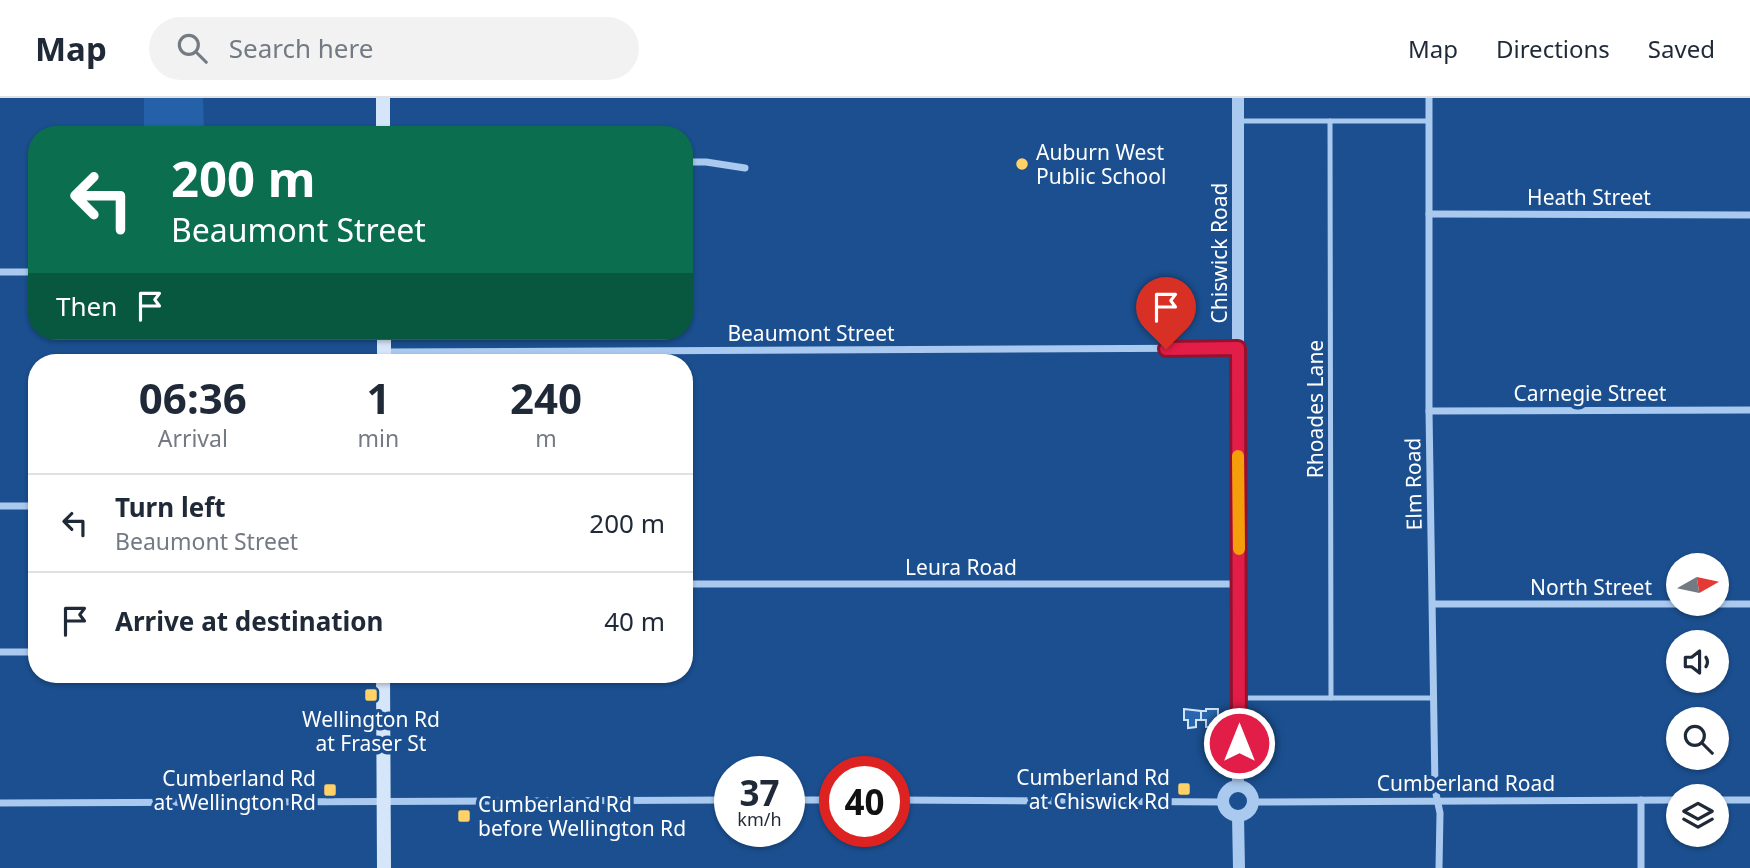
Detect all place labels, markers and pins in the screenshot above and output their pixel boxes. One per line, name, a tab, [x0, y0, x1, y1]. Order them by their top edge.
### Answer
place label: Auburn West Public School	[1036, 138, 1166, 190]
marker: Auburn West Public School	[1014, 156, 1030, 172]
pin	[1136, 277, 1196, 349]
marker: Wellington Rd at Fraser St	[363, 687, 379, 703]
place label: Wellington Rd at Fraser St	[302, 705, 440, 757]
place label: Cumberland Rd at Chiswick Rd	[1016, 763, 1170, 815]
place label: Cumberland Rd at Wellington Rd	[153, 764, 316, 816]
marker: Cumberland Rd at Chiswick Rd	[1176, 781, 1192, 797]
marker: Cumberland Rd at Wellington Rd	[322, 782, 338, 798]
place label: Cumberland Rd before Wellington Rd	[478, 790, 686, 842]
marker: Cumberland Rd before Wellington Rd	[456, 808, 472, 824]

